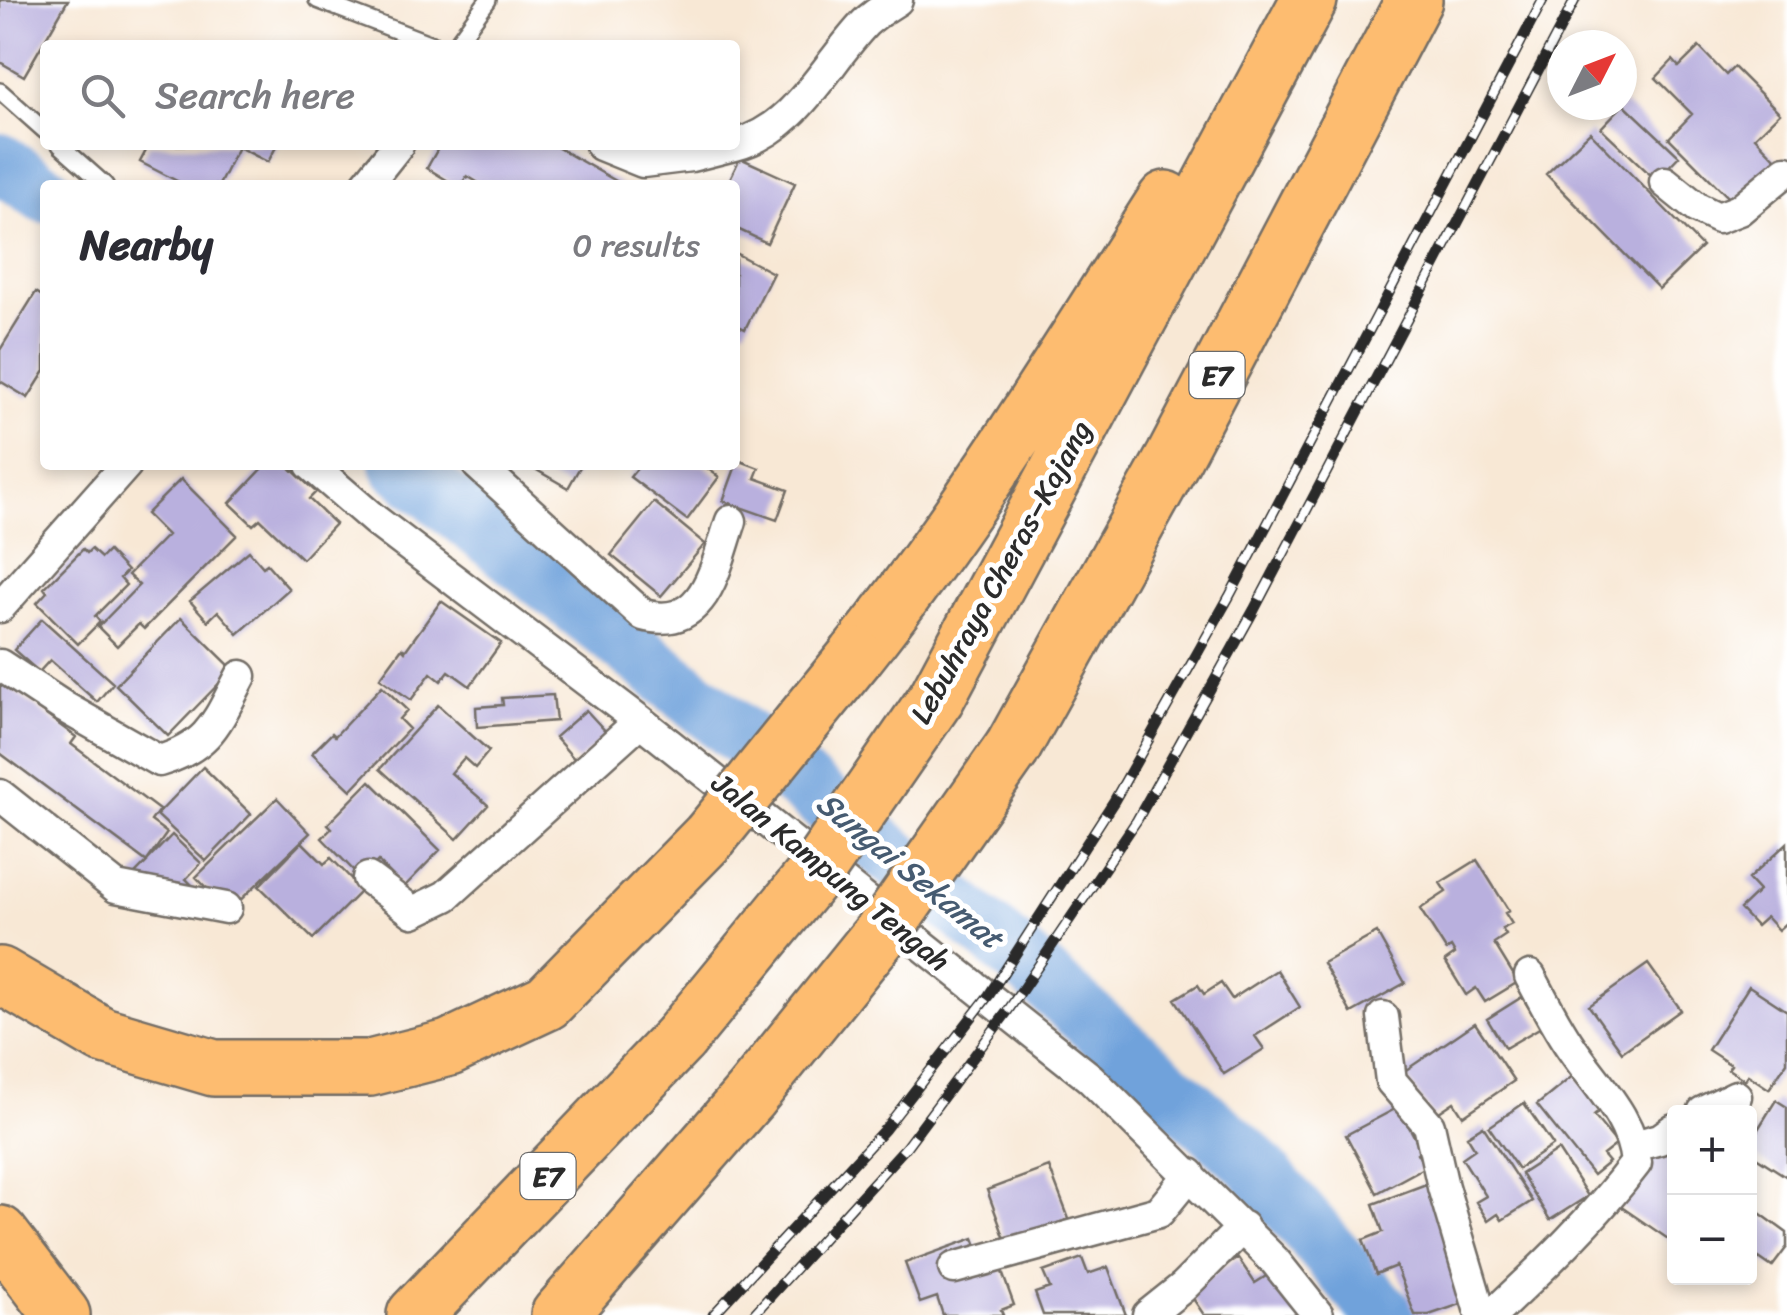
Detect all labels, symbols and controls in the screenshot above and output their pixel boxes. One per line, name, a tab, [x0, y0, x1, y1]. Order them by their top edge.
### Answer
north arrow	[1547, 30, 1637, 120]
search box	[40, 40, 740, 150]
text: Search here	[155, 62, 355, 129]
icon: search	[75, 68, 130, 123]
text: Nearby	[80, 208, 213, 282]
text: 0 results	[572, 217, 700, 274]
road number: E7	[1190, 352, 1244, 398]
street label: Lebuhraya Cheras–Kajang	[895, 410, 1107, 734]
street label: Jalan Kampung Tengah	[698, 757, 963, 986]
water label: Sungai Sekamat	[803, 776, 1019, 967]
map controls	[1667, 1105, 1757, 1285]
button: +	[1667, 1105, 1757, 1195]
road number: E7	[520, 1153, 576, 1199]
button: −	[1667, 1195, 1757, 1285]

